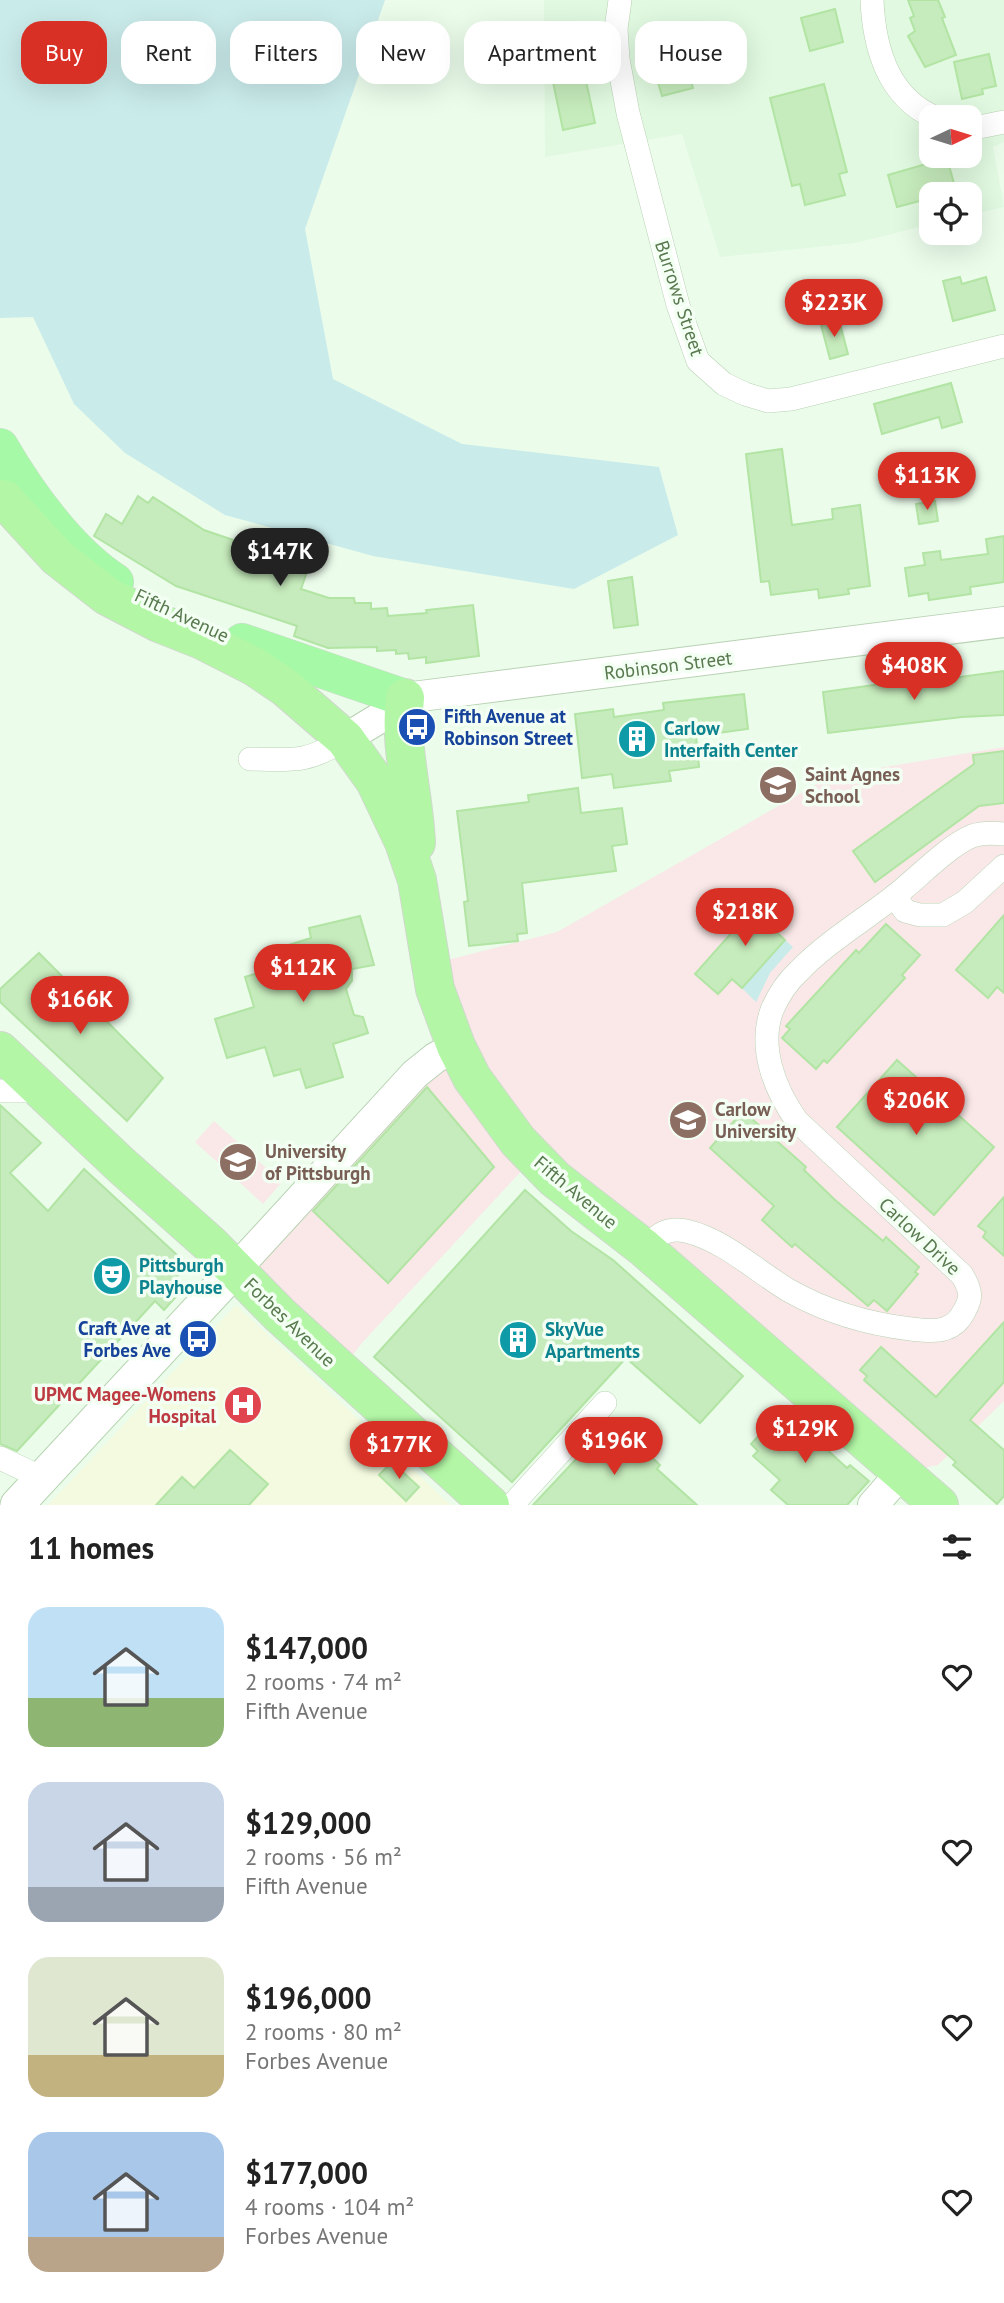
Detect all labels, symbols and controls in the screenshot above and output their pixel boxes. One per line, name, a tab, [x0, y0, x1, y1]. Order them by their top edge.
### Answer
chip: Buy	[21, 21, 107, 84]
chip: Rent	[121, 21, 216, 84]
chip: Filters	[230, 21, 342, 84]
chip: New	[356, 21, 450, 84]
chip: Apartment	[464, 21, 621, 84]
chip: House	[635, 21, 747, 84]
north arrow	[919, 105, 982, 168]
map controls	[919, 105, 982, 245]
button: locate	[919, 182, 982, 245]
street label: Burrows Street	[650, 237, 710, 359]
pin: $223K	[785, 280, 883, 339]
text: $223K	[801, 287, 867, 316]
pin: $113K	[878, 452, 976, 512]
text: $113K	[894, 460, 960, 489]
pin: $147K	[231, 528, 329, 588]
text: $147K	[247, 536, 313, 565]
street label: Fifth Avenue	[131, 583, 233, 647]
pin: $408K	[865, 642, 963, 702]
street label: Robinson Street	[603, 645, 734, 685]
text: $408K	[881, 650, 947, 679]
place label: Fifth Avenue at Robinson Street	[444, 704, 573, 750]
bus stop icon: Fifth Avenue at Robinson Street	[396, 706, 438, 748]
place label: Carlow Interfaith Center	[664, 716, 798, 762]
building icon: Carlow Interfaith Center	[616, 718, 658, 760]
place label: Saint Agnes School	[805, 762, 900, 808]
school or university icon: Saint Agnes School	[757, 764, 799, 806]
pin: $218K	[696, 888, 794, 948]
text: $218K	[712, 896, 778, 925]
pin: $112K	[254, 944, 352, 1004]
text: $112K	[270, 952, 336, 981]
pin: $166K	[31, 976, 129, 1036]
text: $166K	[47, 984, 113, 1013]
pin: $206K	[867, 1078, 965, 1137]
text: $206K	[883, 1085, 949, 1114]
place label: Carlow University	[715, 1097, 797, 1143]
school or university icon: Carlow University	[667, 1099, 709, 1141]
place label: University of Pittsburgh	[265, 1139, 371, 1185]
school or university icon: University of Pittsburgh	[217, 1141, 259, 1183]
street label: Fifth Avenue	[529, 1150, 623, 1234]
street label: Carlow Drive	[874, 1192, 966, 1280]
place label: Pittsburgh Playhouse	[139, 1253, 224, 1299]
theatre icon: Pittsburgh Playhouse	[91, 1255, 133, 1297]
street label: Forbes Avenue	[239, 1272, 341, 1372]
place label: Craft Ave at Forbes Ave	[78, 1316, 171, 1362]
place label: SkyVue Apartments	[545, 1317, 640, 1363]
bus stop icon: Craft Ave at Forbes Ave	[177, 1318, 219, 1360]
building icon: SkyVue Apartments	[497, 1319, 539, 1361]
place label: UPMC Magee-Womens Hospital	[34, 1382, 216, 1428]
hospital icon: UPMC Magee-Womens Hospital	[222, 1384, 264, 1426]
pin: $129K	[756, 1406, 854, 1465]
text: $129K	[772, 1413, 838, 1442]
pin: $196K	[565, 1418, 663, 1477]
pin: $177K	[350, 1422, 448, 1481]
text: $196K	[581, 1425, 647, 1454]
text: $177K	[366, 1429, 432, 1458]
text: 11 homes	[28, 1528, 154, 1567]
icon: filters	[938, 1528, 976, 1566]
text: $147,000	[245, 1628, 368, 1667]
icon: home	[84, 1635, 168, 1719]
icon: heart	[938, 1658, 976, 1696]
text: 2 rooms · 74 m²	[245, 1667, 402, 1696]
text: Fifth Avenue	[245, 1696, 368, 1725]
text: $129,000	[245, 1803, 372, 1842]
icon: home	[84, 1810, 168, 1894]
icon: heart	[938, 1833, 976, 1871]
text: 2 rooms · 56 m²	[245, 1842, 402, 1871]
text: Fifth Avenue	[245, 1871, 368, 1900]
text: $196,000	[245, 1978, 372, 2017]
icon: home	[84, 1985, 168, 2069]
icon: heart	[938, 2008, 976, 2046]
text: 2 rooms · 80 m²	[245, 2017, 402, 2046]
text: Forbes Avenue	[245, 2046, 388, 2075]
text: $177,000	[245, 2153, 368, 2192]
icon: home	[84, 2160, 168, 2244]
icon: heart	[938, 2183, 976, 2221]
text: 4 rooms · 104 m²	[245, 2192, 414, 2221]
text: Forbes Avenue	[245, 2221, 388, 2250]

